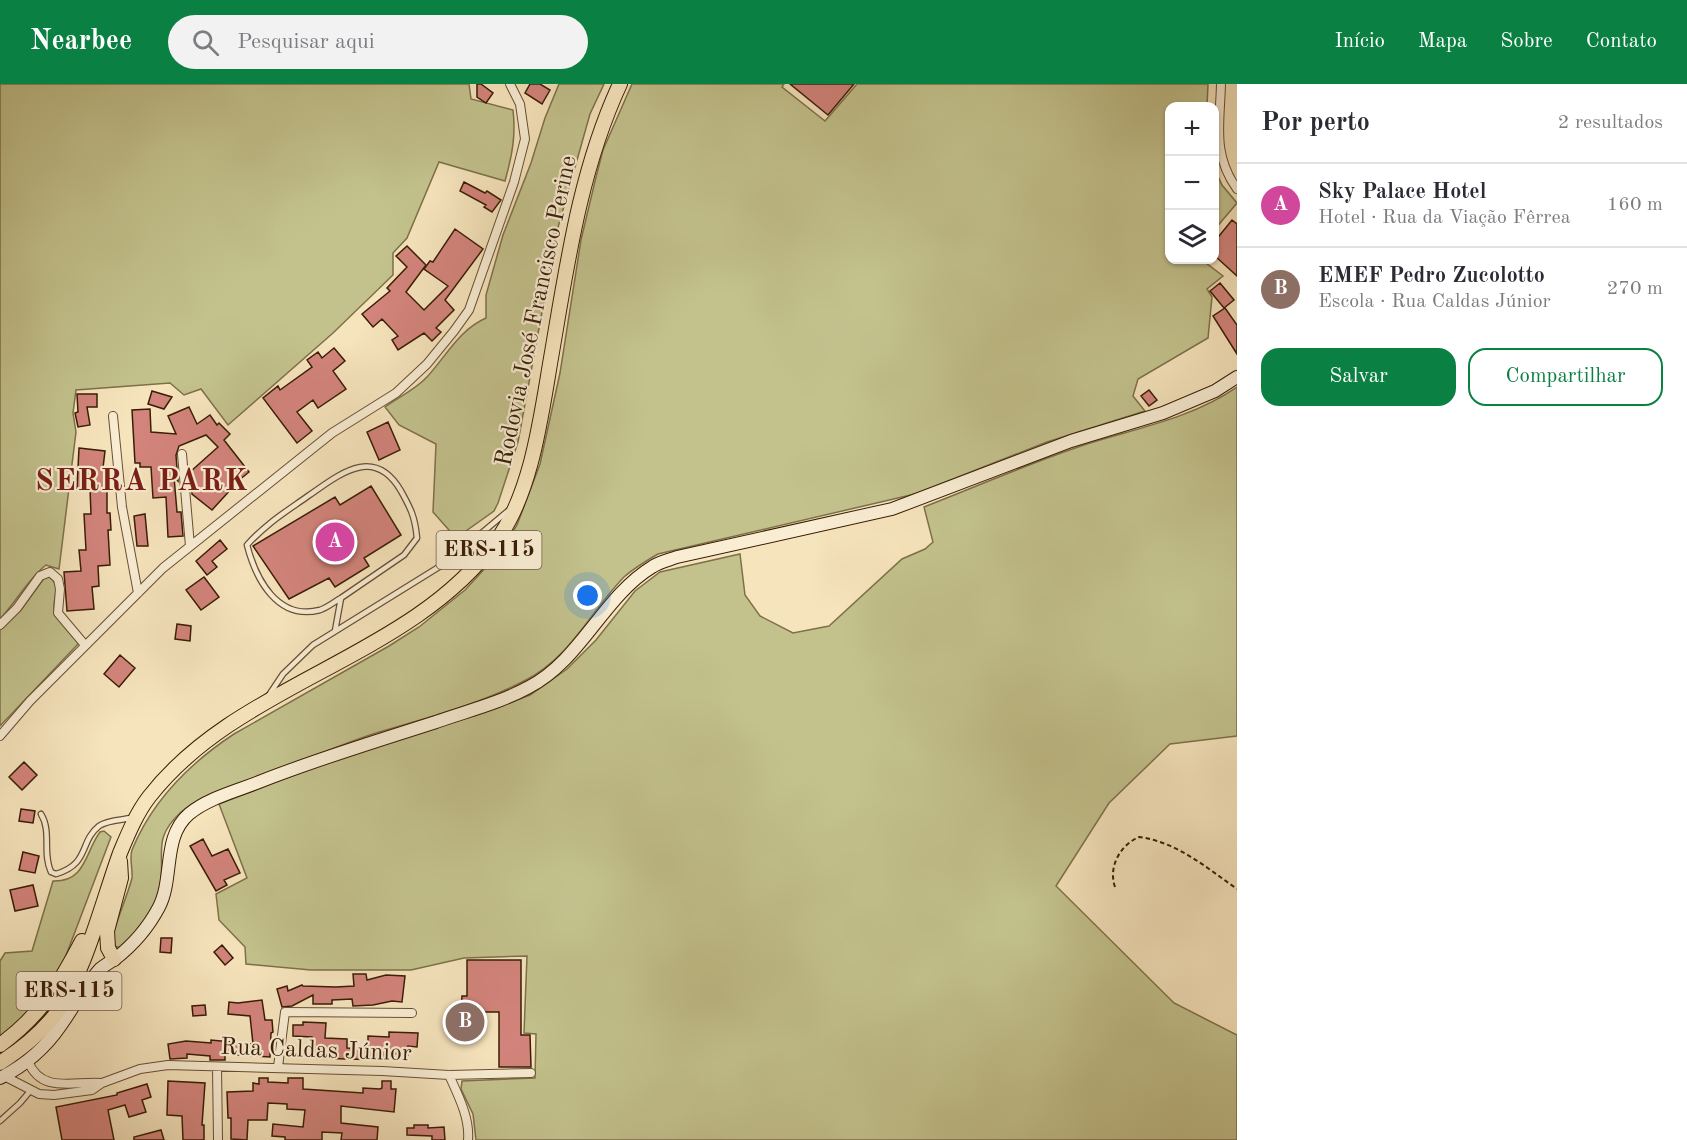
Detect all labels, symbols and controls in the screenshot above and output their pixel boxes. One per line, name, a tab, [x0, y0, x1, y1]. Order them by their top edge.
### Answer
search box	[168, 15, 588, 69]
icon: search	[189, 26, 222, 59]
text: Nearbee	[30, 28, 132, 56]
text: Pesquisar aqui	[237, 31, 375, 53]
text: Início	[1334, 31, 1385, 52]
text: Mapa	[1418, 31, 1467, 52]
text: Sobre	[1500, 31, 1553, 52]
text: Contato	[1586, 31, 1657, 52]
map controls	[1165, 102, 1219, 264]
button: +	[1165, 102, 1219, 156]
text: Por perto	[1261, 110, 1370, 136]
text: 2 resultados	[1558, 113, 1663, 133]
street label: Rodovia José Francisco Perine	[492, 153, 582, 469]
button: −	[1165, 156, 1219, 210]
text: Sky Palace Hotel	[1318, 181, 1486, 203]
text: A	[1273, 195, 1288, 215]
text: 160 m	[1607, 195, 1663, 215]
text: Hotel · Rua da Viação Fêrrea	[1318, 208, 1571, 228]
button: layers	[1165, 210, 1219, 264]
text: EMEF Pedro Zucolotto	[1318, 265, 1545, 287]
text: B	[1273, 279, 1288, 299]
text: 270 m	[1607, 279, 1663, 299]
text: Escola · Rua Caldas Júnior	[1318, 292, 1551, 312]
button: Salvar	[1261, 348, 1456, 406]
button: Compartilhar	[1468, 348, 1663, 406]
district label: SERRA PARK	[35, 467, 249, 497]
pin: A	[316, 520, 354, 564]
road number: ERS-115	[436, 531, 542, 569]
your location	[573, 581, 602, 610]
road number: ERS-115	[16, 972, 122, 1010]
pin: B	[446, 1000, 484, 1044]
street label: Rua Caldas Júnior	[220, 1036, 412, 1066]

